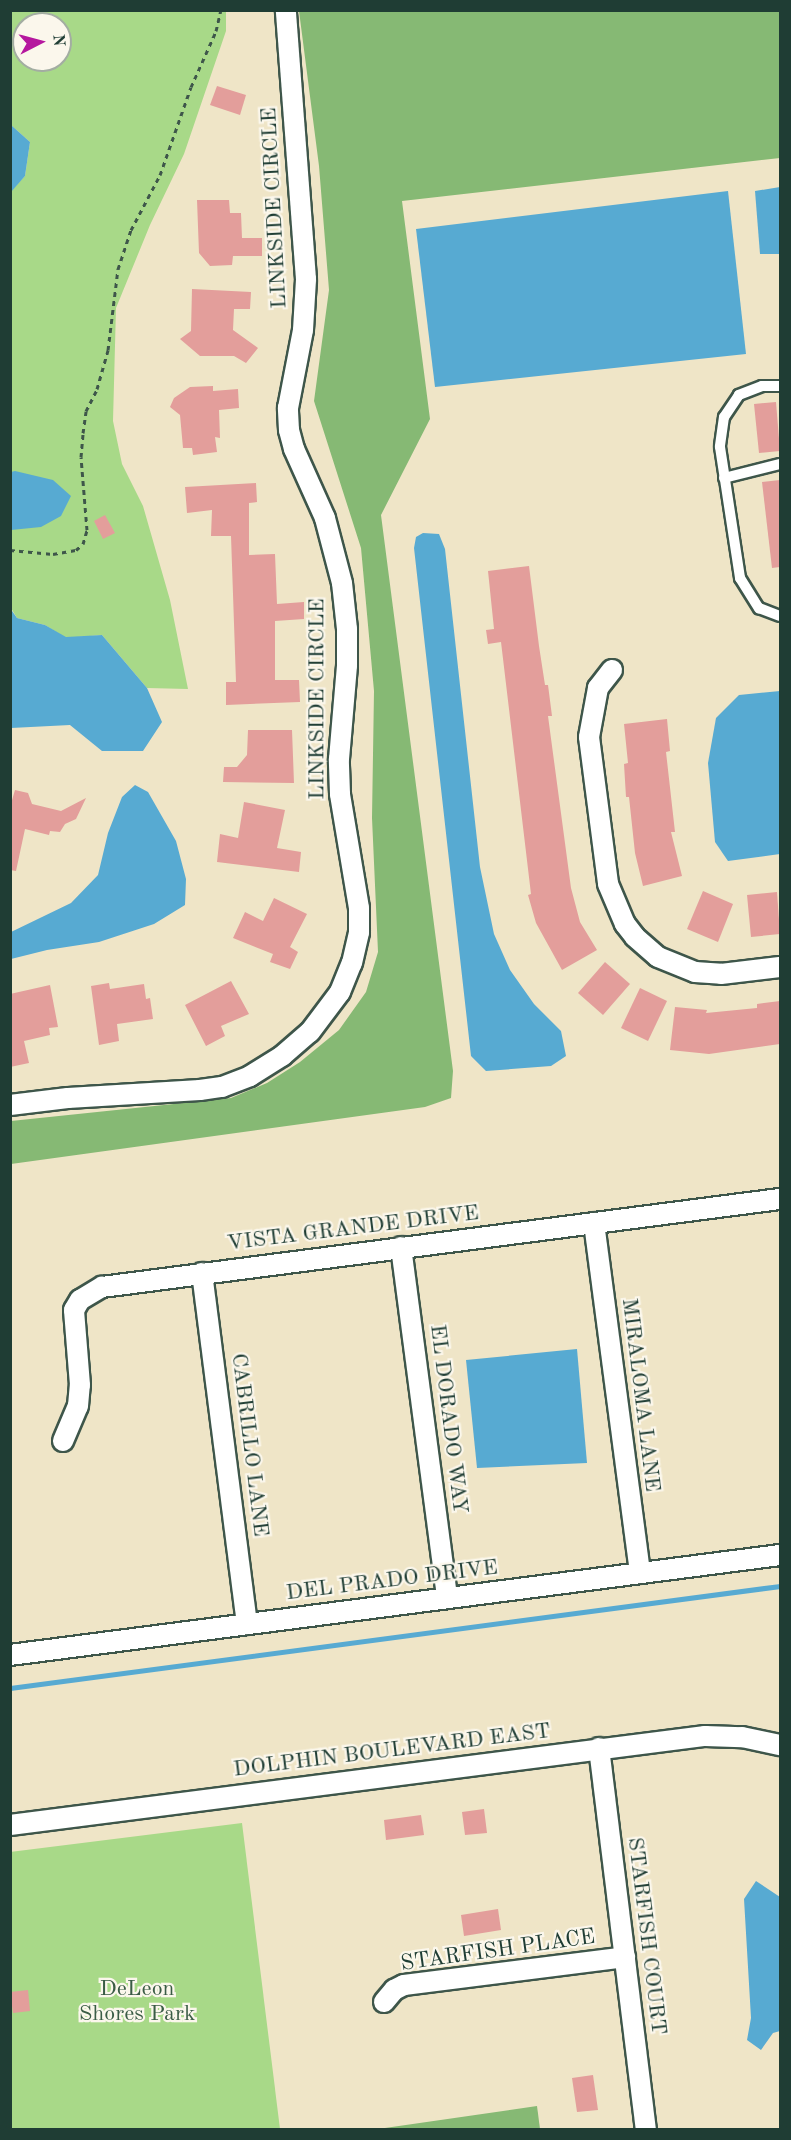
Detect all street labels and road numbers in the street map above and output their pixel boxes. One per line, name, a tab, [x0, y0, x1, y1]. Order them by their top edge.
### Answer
street label: LINKSIDE CIRCLE	[257, 107, 293, 309]
street label: LINKSIDE CIRCLE	[305, 598, 331, 800]
street label: VISTA GRANDE DRIVE	[225, 1200, 481, 1258]
street label: MIRALOMA LANE	[615, 1297, 665, 1493]
street label: EL DORADO WAY	[423, 1323, 473, 1515]
street label: CABRILLO LANE	[225, 1352, 273, 1538]
street label: DEL PRADO DRIVE	[285, 1555, 499, 1607]
street label: DOLPHIN BOULEVARD EAST	[232, 1718, 552, 1784]
street label: STARFISH COURT	[621, 1836, 671, 2036]
street label: STARFISH PLACE	[399, 1924, 597, 1978]

